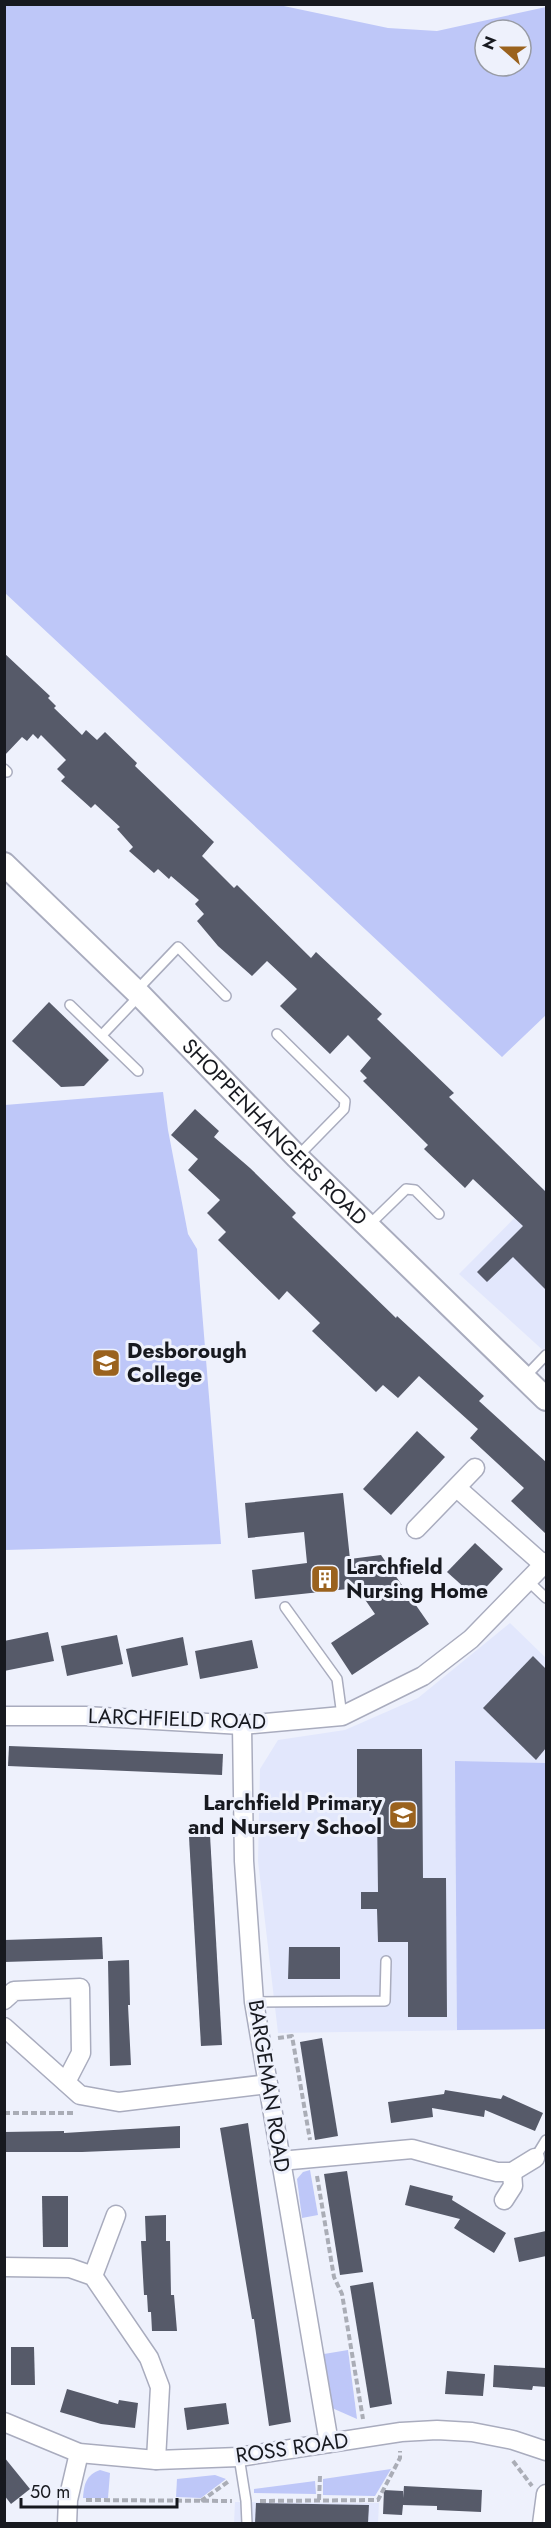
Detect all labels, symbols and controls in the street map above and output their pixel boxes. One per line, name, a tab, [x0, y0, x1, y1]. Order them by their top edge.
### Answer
north arrow	[473, 18, 533, 78]
text: N	[476, 33, 502, 53]
street label: SHOPPENHANGERS ROAD	[175, 1032, 374, 1232]
place label: Desborough College	[127, 1336, 247, 1390]
school or university icon: Desborough College	[90, 1347, 122, 1379]
place label: Larchfield Nursing Home	[346, 1552, 488, 1606]
building icon: Larchfield Nursing Home	[309, 1563, 341, 1595]
street label: LARCHFIELD ROAD	[87, 1701, 267, 1737]
place label: Larchfield Primary and Nursery School	[188, 1788, 383, 1842]
school or university icon: Larchfield Primary and Nursery School	[387, 1799, 419, 1831]
street label: BARGEMAN ROAD	[241, 1998, 297, 2174]
street label: ROSS ROAD	[234, 2425, 350, 2471]
scale bar	[21, 2471, 177, 2509]
text: 50 m	[30, 2479, 70, 2505]

